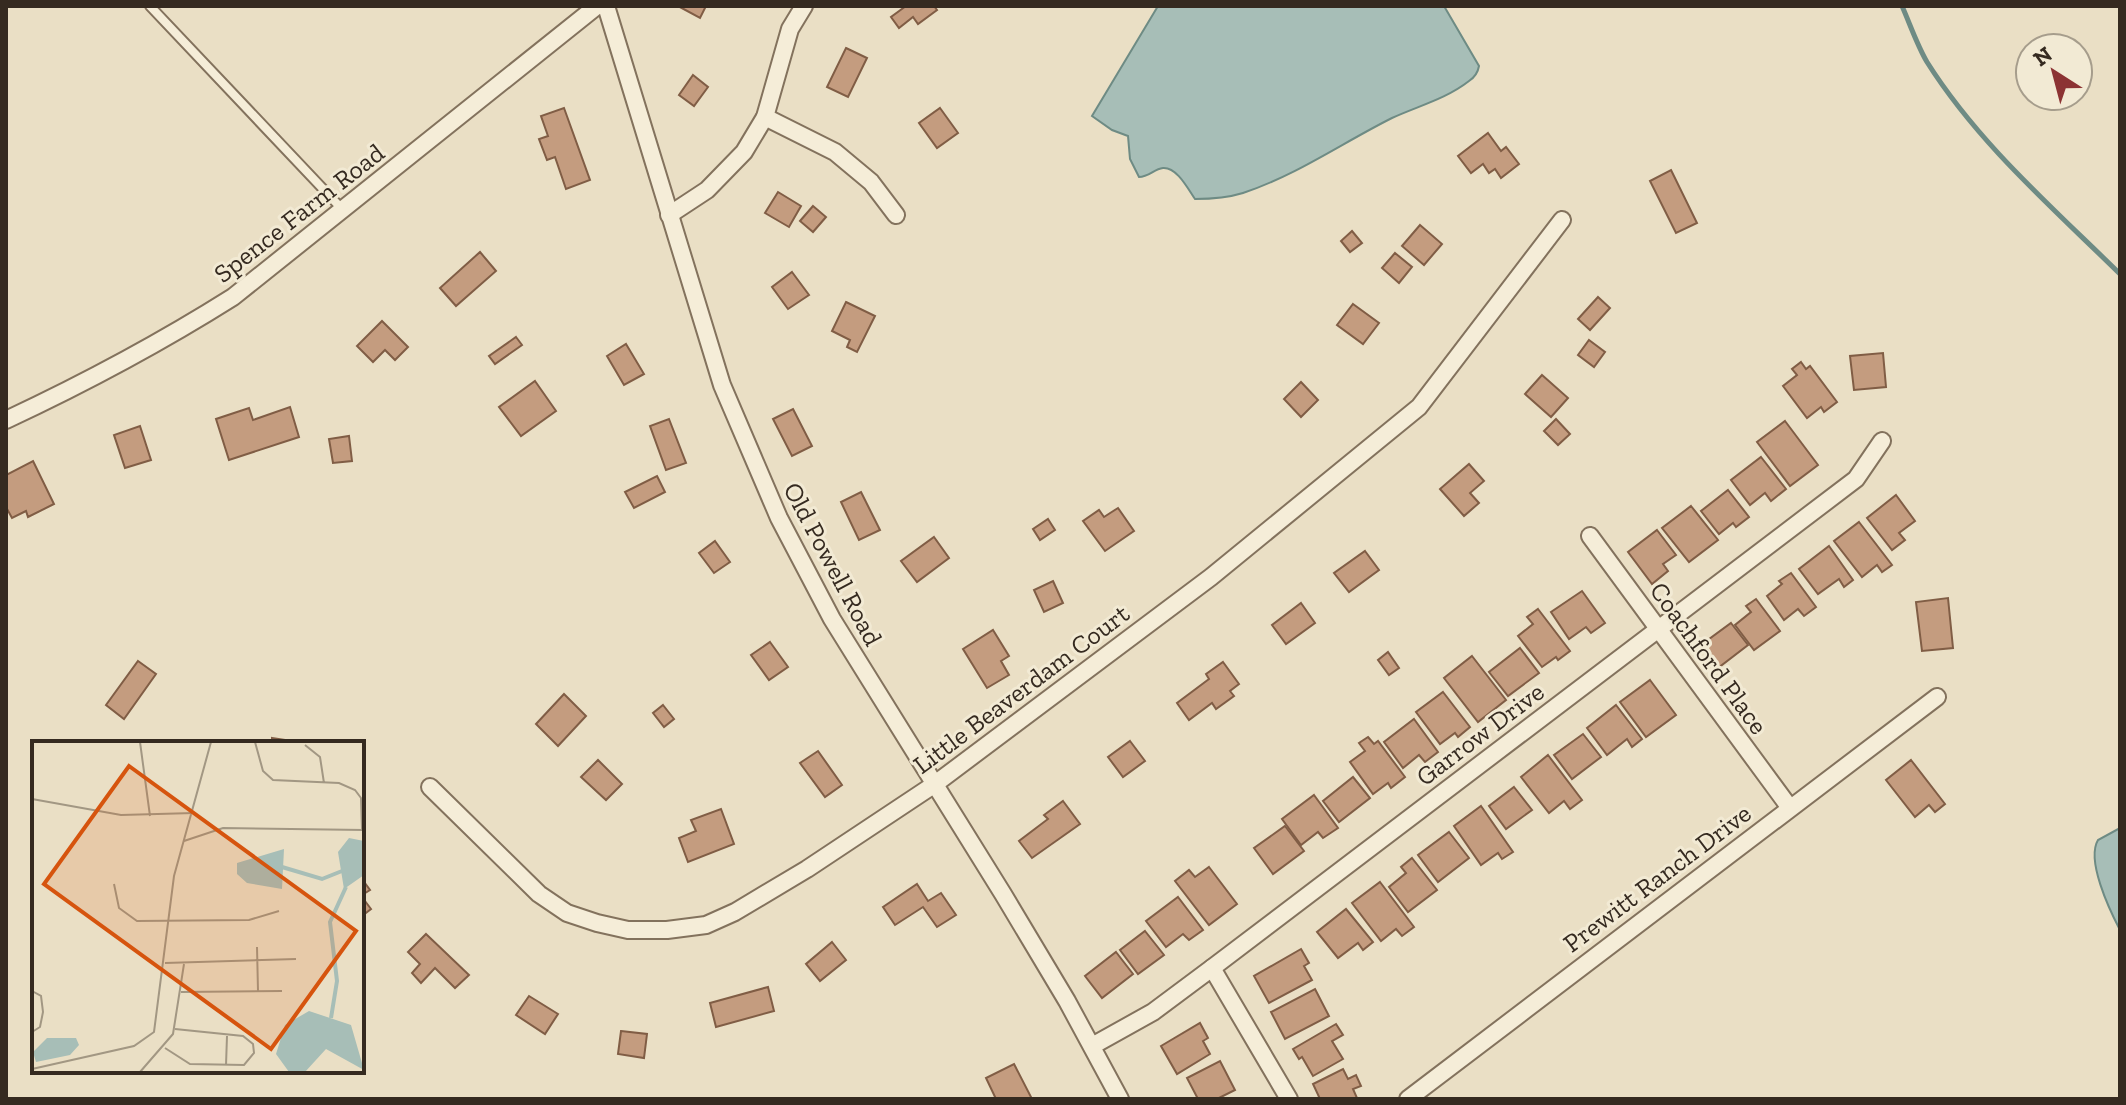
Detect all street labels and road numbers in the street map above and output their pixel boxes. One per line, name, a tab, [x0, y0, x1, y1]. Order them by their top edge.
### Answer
street label: Spence Farm Road	[207, 137, 391, 289]
street label: Old Powell Road	[776, 477, 890, 651]
street label: Coachford Place	[1643, 576, 1775, 740]
street label: Little Beaverdam Court	[907, 597, 1136, 781]
street label: Garrow Drive	[1410, 676, 1550, 792]
street label: Prewitt Ranch Drive	[1557, 797, 1757, 959]

